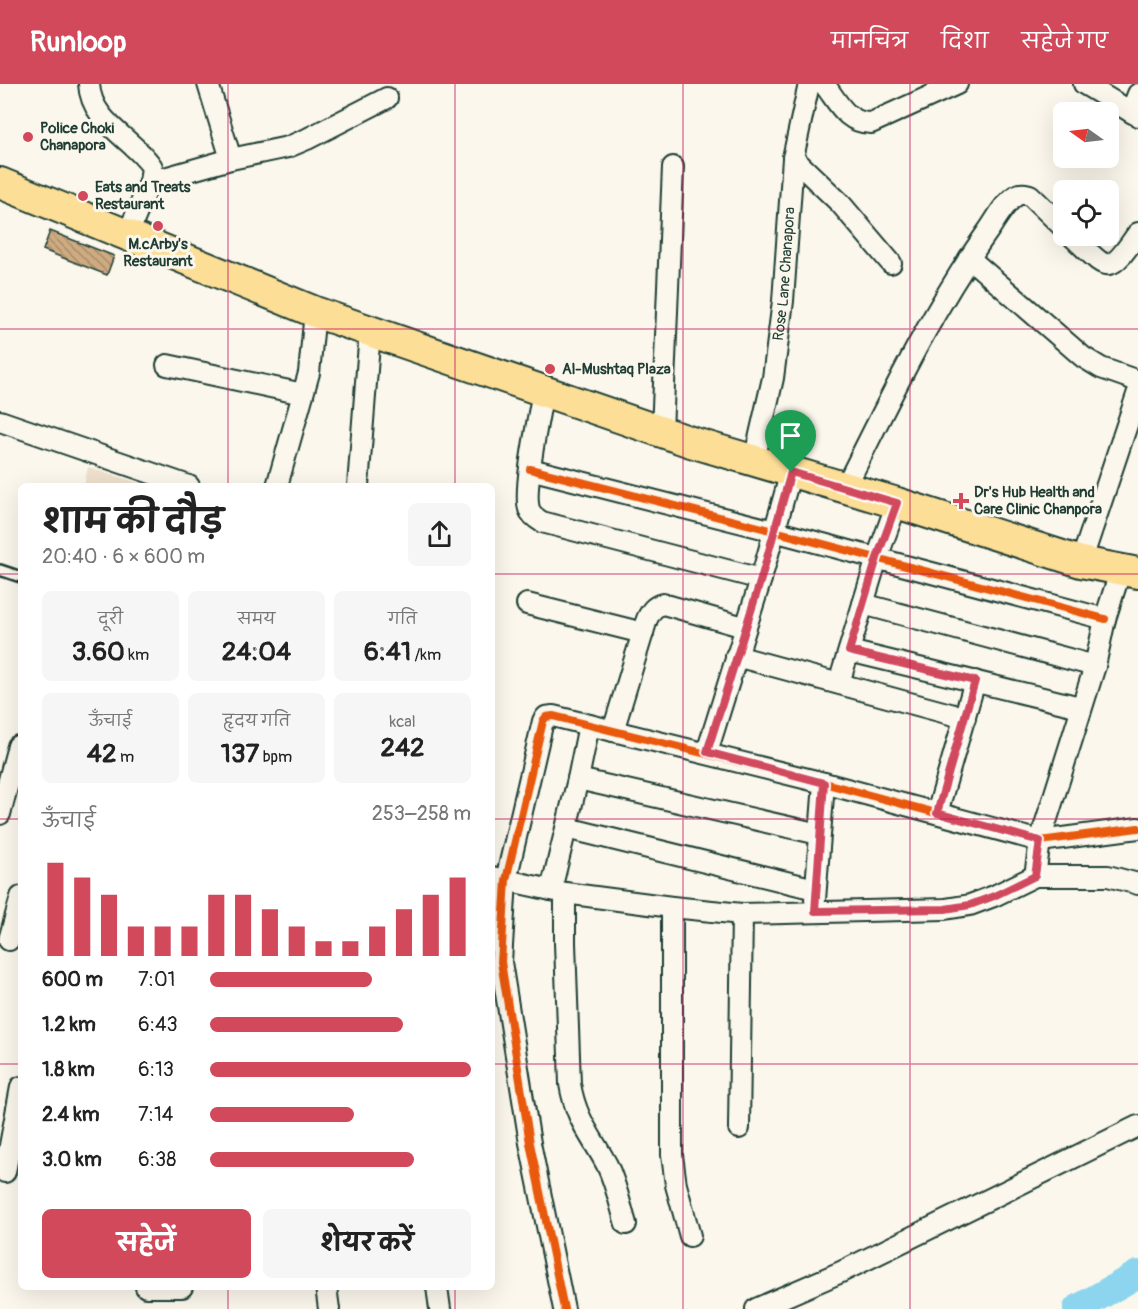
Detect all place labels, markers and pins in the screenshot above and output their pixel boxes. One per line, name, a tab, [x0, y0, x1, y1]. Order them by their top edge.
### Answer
place label: Police Choki Chanapora	[40, 119, 114, 155]
marker: Police Choki Chanapora	[21, 130, 35, 144]
place label: Eats and Treats Restaurant	[95, 178, 191, 214]
marker: Eats and Treats Restaurant	[76, 189, 90, 203]
marker: M.cArby's Restaurant	[151, 219, 165, 233]
place label: M.cArby's Restaurant	[123, 235, 194, 271]
place label: Al-Mushtaq Plaza	[562, 360, 671, 379]
marker: Al-Mushtaq Plaza	[543, 362, 557, 376]
pin	[765, 410, 816, 472]
place label: Dr's Hub Health and Care Clinic Chanpora	[974, 483, 1102, 519]
marker: Dr's Hub Health and Care Clinic Chanpora	[952, 492, 970, 510]

